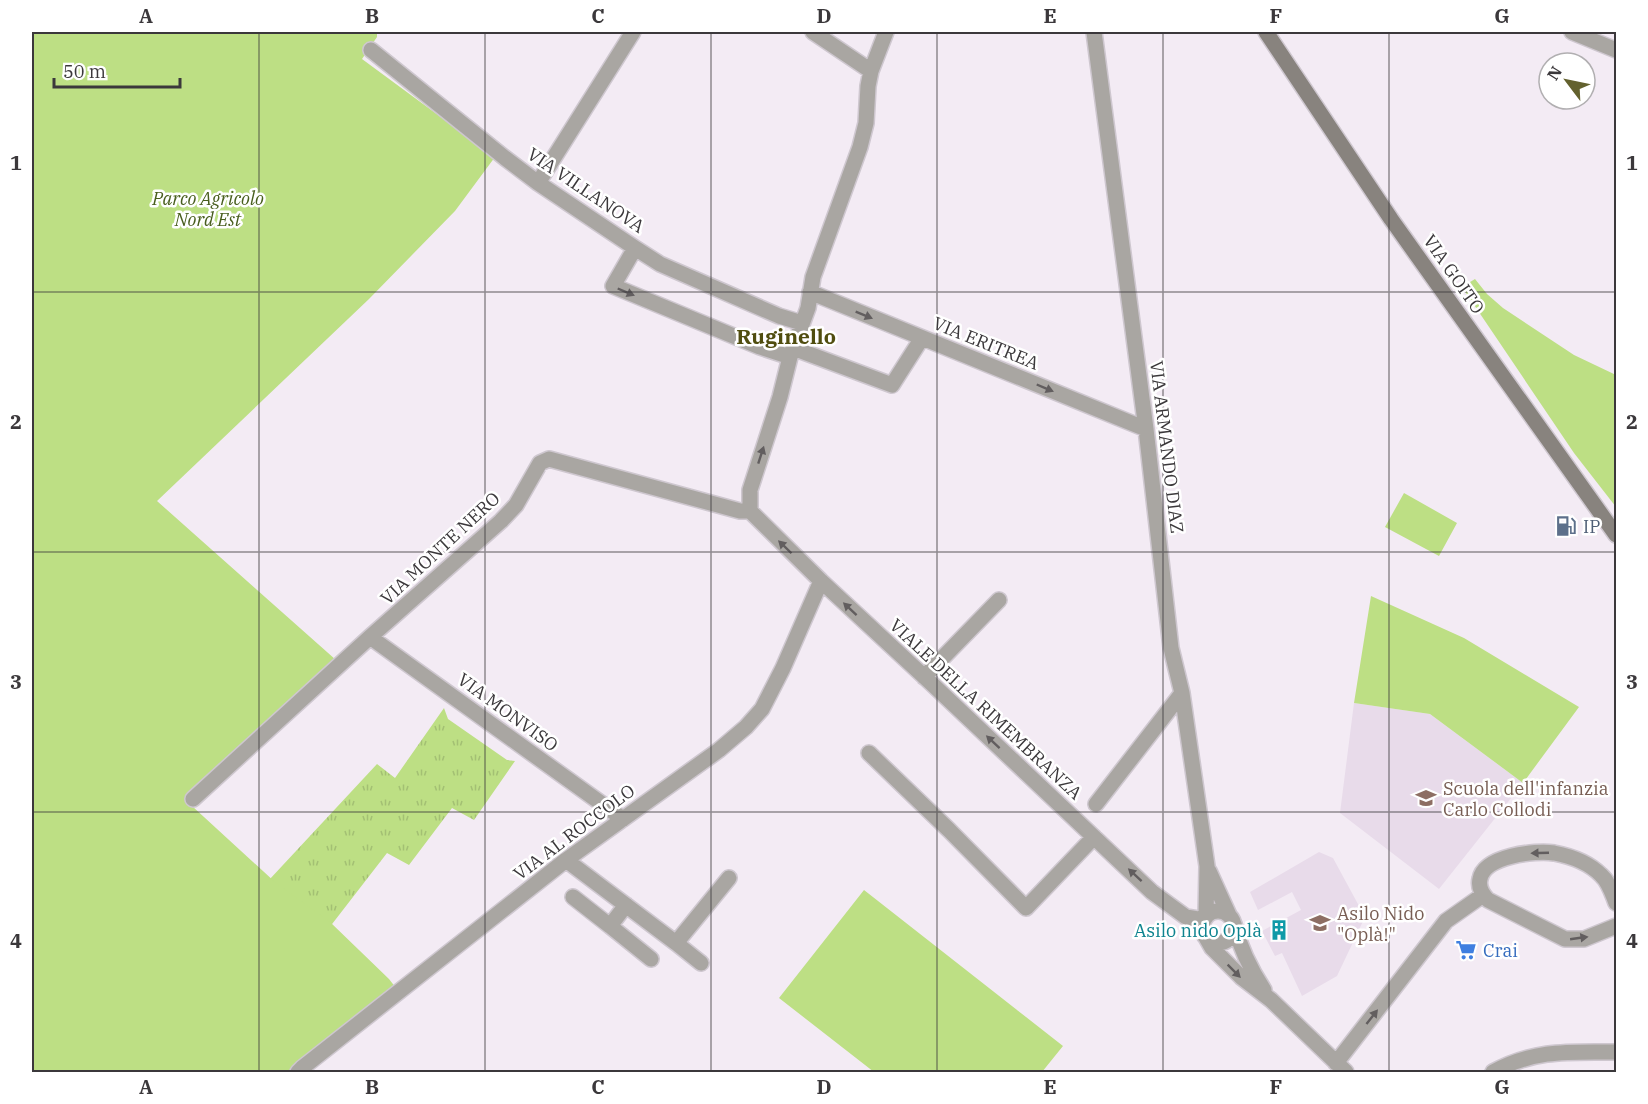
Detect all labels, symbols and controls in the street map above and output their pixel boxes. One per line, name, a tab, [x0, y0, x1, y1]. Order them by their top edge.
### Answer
text: A	[139, 2, 153, 29]
text: B	[365, 2, 379, 29]
text: C	[591, 2, 605, 29]
text: D	[816, 2, 832, 29]
text: E	[1043, 2, 1057, 29]
text: F	[1270, 2, 1282, 29]
text: G	[1494, 2, 1510, 29]
scale bar	[54, 51, 180, 89]
north arrow	[1537, 51, 1597, 111]
text: 50 m	[63, 60, 106, 83]
text: N	[1542, 62, 1566, 84]
street label: VIA VILLANOVA	[523, 142, 650, 238]
text: 1	[10, 149, 22, 176]
text: 1	[1626, 149, 1638, 176]
park label: Parco Agricolo Nord Est	[151, 187, 264, 231]
street label: VIA GOITO	[1418, 230, 1490, 318]
one-way arrow	[617, 288, 635, 297]
one-way arrow	[856, 310, 874, 320]
street label: VIA ERITREA	[930, 311, 1043, 375]
district label: Ruginello	[736, 322, 836, 350]
street label: VIA ARMANDO DIAZ	[1145, 359, 1189, 535]
one-way arrow	[1036, 384, 1054, 393]
text: 2	[10, 408, 22, 435]
text: 2	[1626, 408, 1638, 435]
one-way arrow	[757, 446, 766, 464]
street label: VIA MONTE NERO	[375, 487, 505, 609]
fuel station icon: IP	[1554, 514, 1578, 538]
place label: IP	[1583, 515, 1600, 538]
one-way arrow	[779, 540, 793, 554]
one-way arrow	[843, 603, 858, 616]
street label: VIALE DELLA RIMEMBRANZA	[885, 614, 1088, 805]
text: 3	[10, 668, 22, 695]
street label: VIA MONVISO	[453, 668, 563, 756]
text: 3	[1626, 668, 1638, 695]
one-way arrow	[986, 735, 1000, 749]
place label: Scuola dell'infanzia Carlo Collodi	[1443, 777, 1609, 821]
street label: VIA AL ROCCOLO	[509, 779, 639, 885]
school or university icon: Scuola dell'infanzia Carlo Collodi	[1414, 786, 1438, 810]
one-way arrow	[1530, 849, 1549, 858]
one-way arrow	[1127, 868, 1142, 882]
place label: Asilo Nido "Oplà!"	[1337, 902, 1424, 946]
school or university icon: Asilo Nido "Oplà!"	[1308, 911, 1332, 935]
building icon: Asilo nido Oplà	[1267, 918, 1291, 942]
place label: Asilo nido Oplà	[1134, 919, 1262, 942]
text: 4	[10, 927, 22, 954]
text: 4	[1626, 927, 1638, 954]
one-way arrow	[1570, 933, 1589, 942]
supermarket icon: Crai	[1454, 938, 1478, 962]
place label: Crai	[1483, 939, 1518, 962]
one-way arrow	[1226, 963, 1240, 977]
one-way arrow	[1365, 1009, 1378, 1025]
text: A	[139, 1073, 153, 1100]
text: B	[365, 1073, 379, 1100]
text: C	[591, 1073, 605, 1100]
text: D	[816, 1073, 832, 1100]
text: E	[1043, 1073, 1057, 1100]
text: F	[1270, 1073, 1282, 1100]
text: G	[1494, 1073, 1510, 1100]

